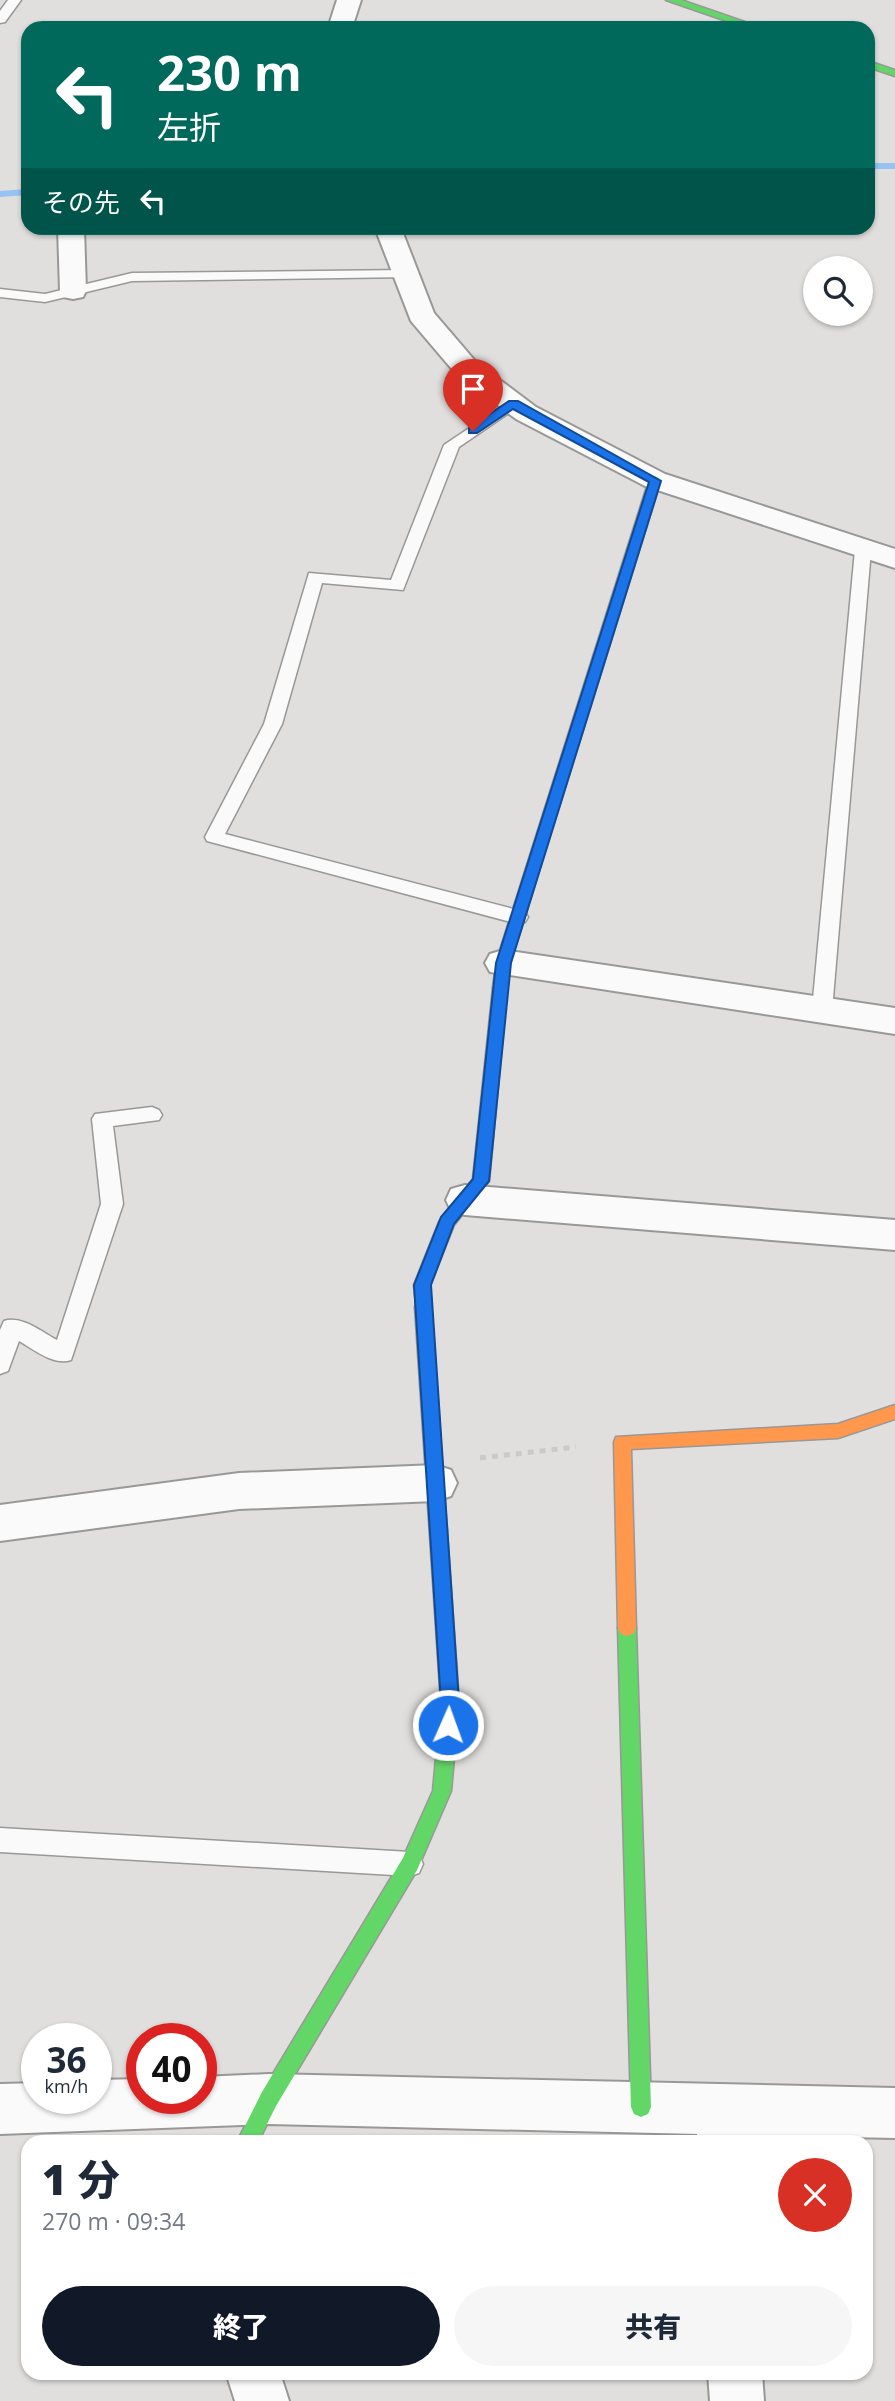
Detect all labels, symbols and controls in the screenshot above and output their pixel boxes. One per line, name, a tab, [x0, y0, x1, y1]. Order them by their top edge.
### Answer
text: 230 m	[157, 39, 302, 105]
icon: left	[42, 49, 133, 140]
text: 左折	[157, 105, 221, 148]
icon: left	[134, 182, 172, 220]
text: その先	[42, 184, 120, 220]
map controls	[803, 256, 873, 326]
button: search	[803, 256, 873, 326]
pin	[443, 359, 503, 431]
icon: arrive	[454, 370, 492, 408]
position arrow	[411, 1688, 485, 1762]
speed limit sign: 40	[126, 2023, 217, 2114]
text: 36	[46, 2036, 87, 2083]
text: km/h	[45, 2074, 88, 2098]
text: 1 分	[42, 2150, 120, 2207]
button: close	[778, 2158, 852, 2232]
text: 270 m · 09:34	[42, 2205, 185, 2237]
button: 終了	[42, 2286, 440, 2366]
button: 共有	[454, 2286, 852, 2366]

